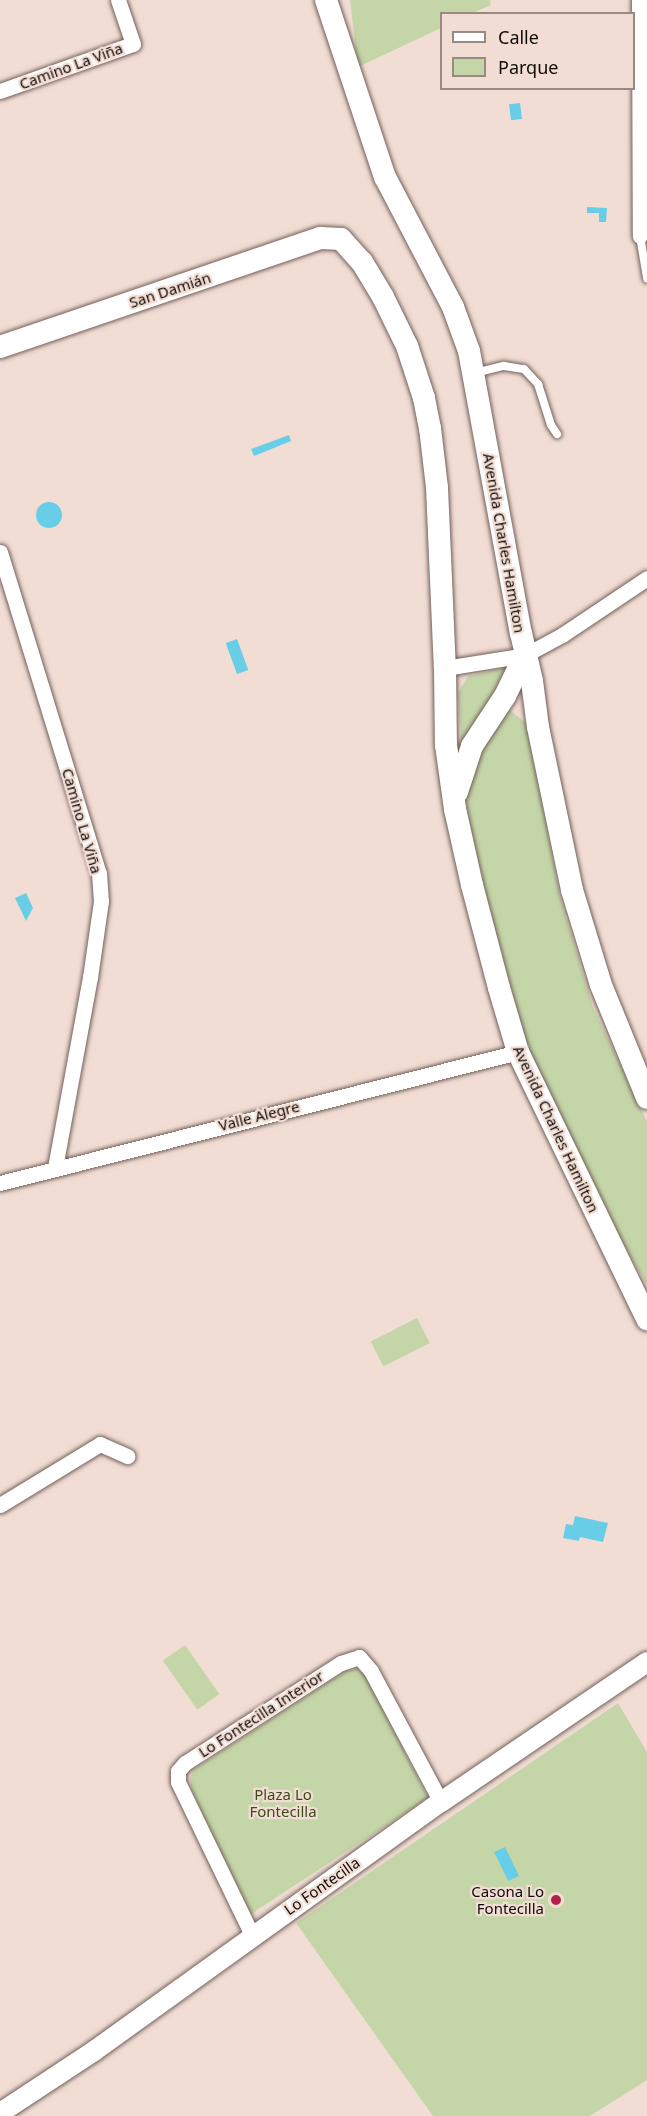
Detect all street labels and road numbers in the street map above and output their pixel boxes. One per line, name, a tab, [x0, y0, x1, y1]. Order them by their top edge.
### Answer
street label: Camino La Viña	[17, 39, 125, 93]
street label: San Damián	[127, 268, 213, 312]
street label: Avenida Charles Hamilton	[479, 452, 529, 634]
street label: Camino La Viña	[58, 766, 106, 876]
street label: Avenida Charles Hamilton	[509, 1043, 603, 1215]
street label: Valle Alegre	[217, 1097, 301, 1135]
street label: Lo Fontecilla Interior	[195, 1667, 327, 1761]
street label: Lo Fontecilla	[281, 1853, 363, 1919]

